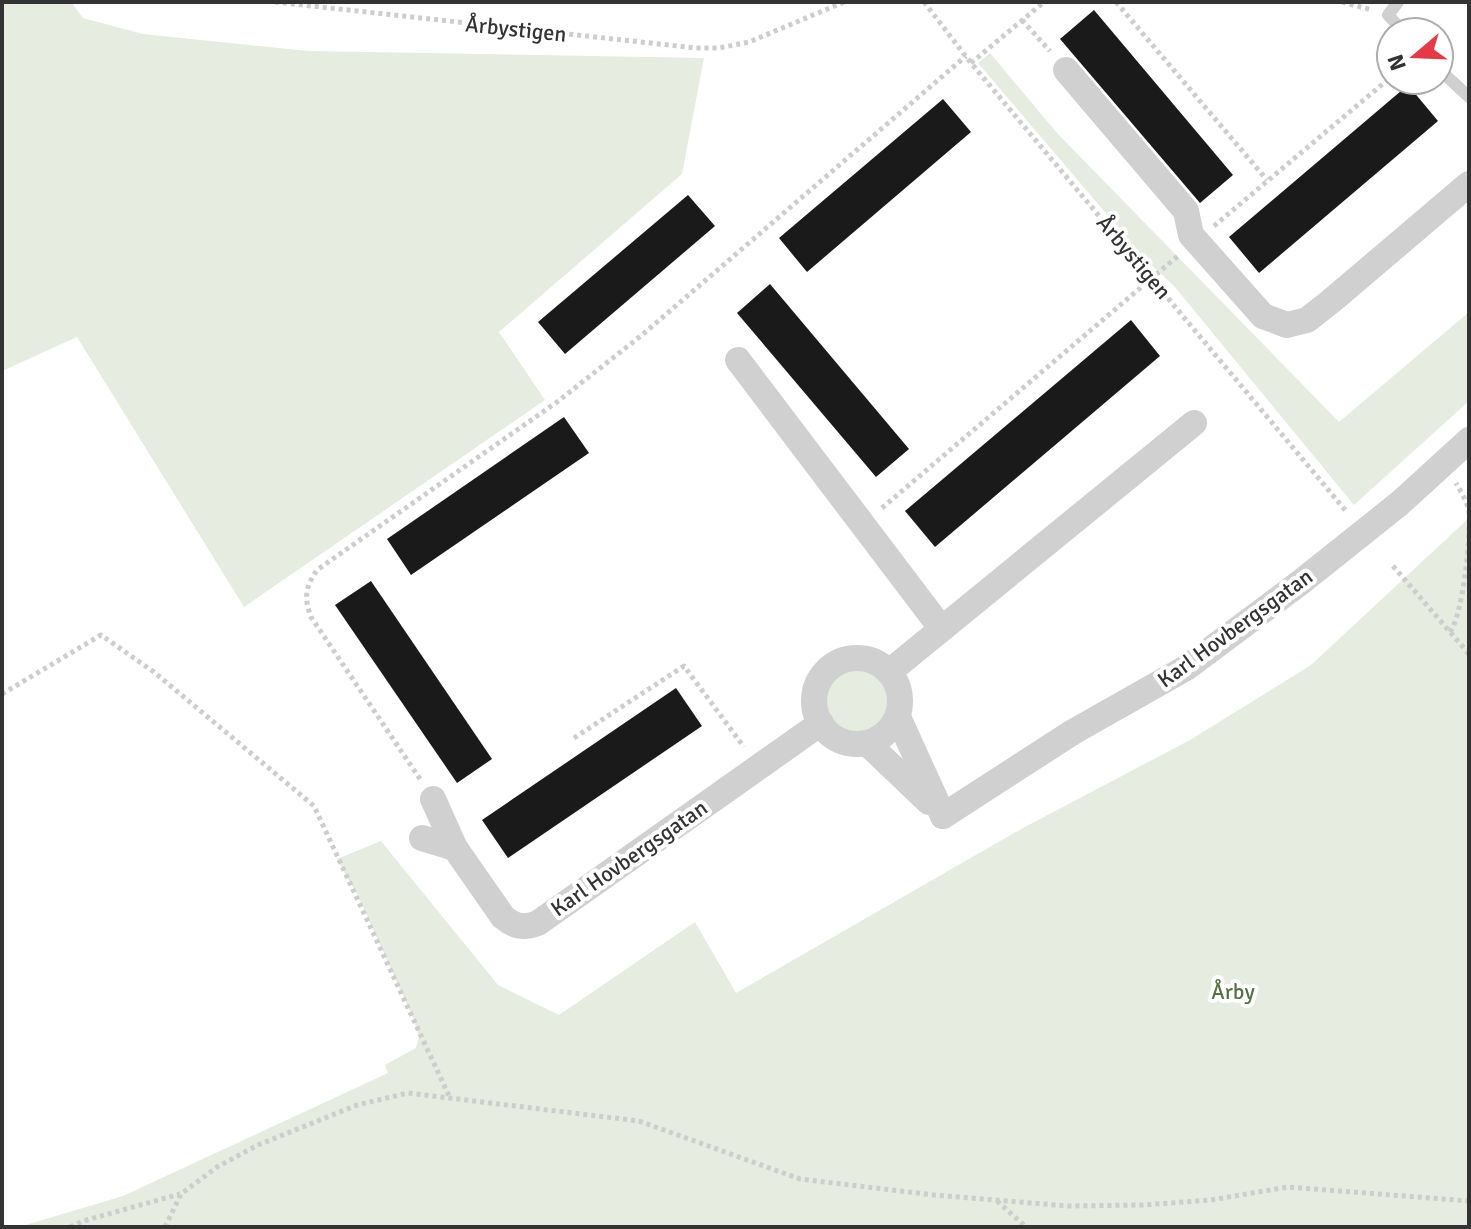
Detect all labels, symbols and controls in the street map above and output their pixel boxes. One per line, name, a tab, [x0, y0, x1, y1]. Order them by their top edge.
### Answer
street label: Årbystigen	[464, 10, 568, 48]
north arrow	[1375, 16, 1455, 96]
text: N	[1381, 51, 1412, 74]
street label: Årbystigen	[1091, 209, 1177, 305]
street label: Karl Hovbergsgatan	[1152, 563, 1318, 693]
street label: Karl Hovbergsgatan	[546, 794, 712, 922]
park label: Årby	[1211, 978, 1255, 1005]

